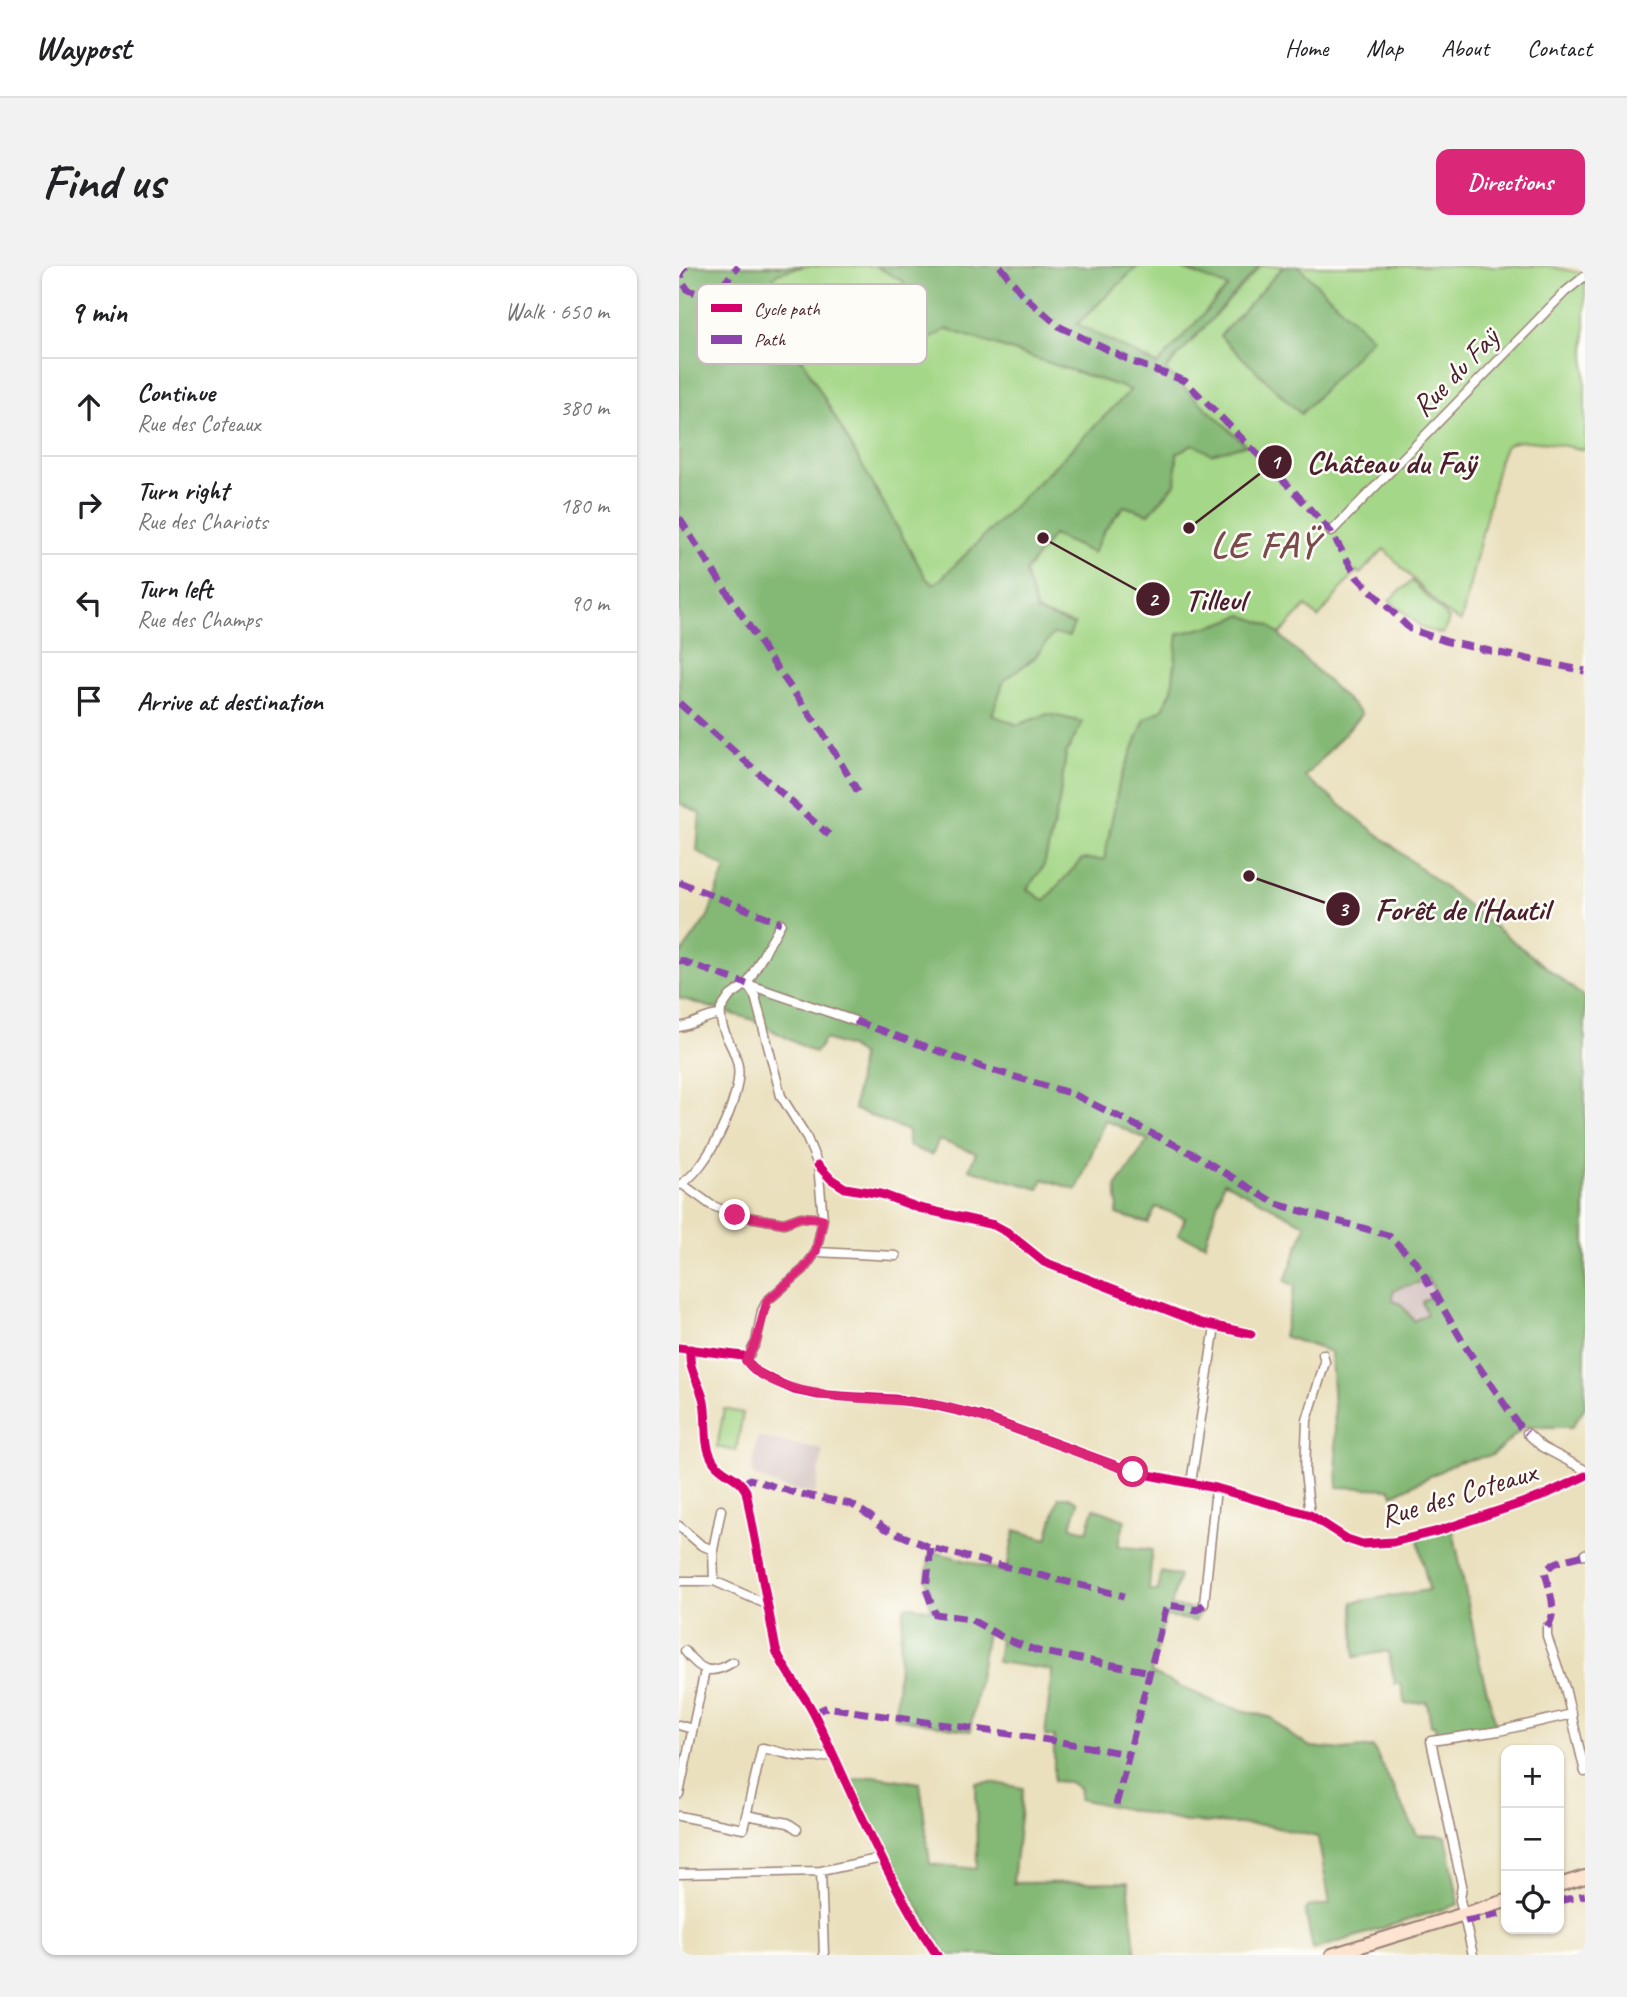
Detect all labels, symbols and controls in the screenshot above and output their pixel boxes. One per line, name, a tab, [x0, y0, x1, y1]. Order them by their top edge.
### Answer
text: Waypost	[35, 27, 131, 69]
text: Home	[1285, 33, 1328, 63]
text: Map	[1366, 33, 1403, 63]
text: About	[1441, 33, 1489, 63]
text: Contact	[1527, 33, 1592, 63]
button: Directions	[1436, 149, 1585, 215]
text: Find us	[42, 151, 164, 213]
legend	[697, 284, 927, 364]
text: 9 min	[70, 293, 127, 331]
text: Walk · 650 m	[505, 297, 609, 326]
text: Cycle path	[754, 297, 820, 321]
street label: Rue du Faÿ	[1403, 317, 1509, 425]
text: Path	[754, 328, 787, 352]
text: Continue	[137, 376, 215, 409]
icon: ahead	[70, 388, 108, 426]
text: 380 m	[560, 393, 609, 422]
text: Rue des Coteaux	[137, 409, 260, 438]
callout: Château du Faÿ	[1257, 435, 1490, 488]
text: Château du Faÿ	[1307, 442, 1479, 483]
text: 1	[1270, 449, 1282, 475]
text: Turn right	[137, 474, 228, 507]
icon: right	[70, 486, 108, 524]
text: 180 m	[560, 491, 609, 520]
text: Rue des Chariots	[137, 507, 268, 536]
district label: LE FAŸ	[1210, 521, 1325, 568]
text: Turn left	[137, 572, 212, 605]
callout: Tilleul	[1136, 572, 1259, 625]
text: Tilleul	[1185, 579, 1252, 620]
icon: left	[70, 584, 108, 622]
text: 2	[1148, 586, 1160, 612]
text: 90 m	[570, 589, 609, 618]
text: Rue des Champs	[137, 605, 261, 634]
icon: arrive	[70, 682, 108, 720]
text: Arrive at destination	[137, 685, 323, 718]
callout: Forêt de l'Hautil	[1326, 883, 1562, 936]
text: Forêt de l'Hautil	[1375, 889, 1555, 930]
text: 3	[1338, 896, 1350, 922]
route end	[719, 1199, 750, 1230]
street label: Rue des Coteaux	[1376, 1452, 1543, 1536]
route start	[1117, 1456, 1148, 1487]
map controls	[1501, 1745, 1564, 1934]
button: +	[1501, 1745, 1564, 1808]
button: −	[1501, 1808, 1564, 1871]
button: locate	[1501, 1871, 1564, 1934]

